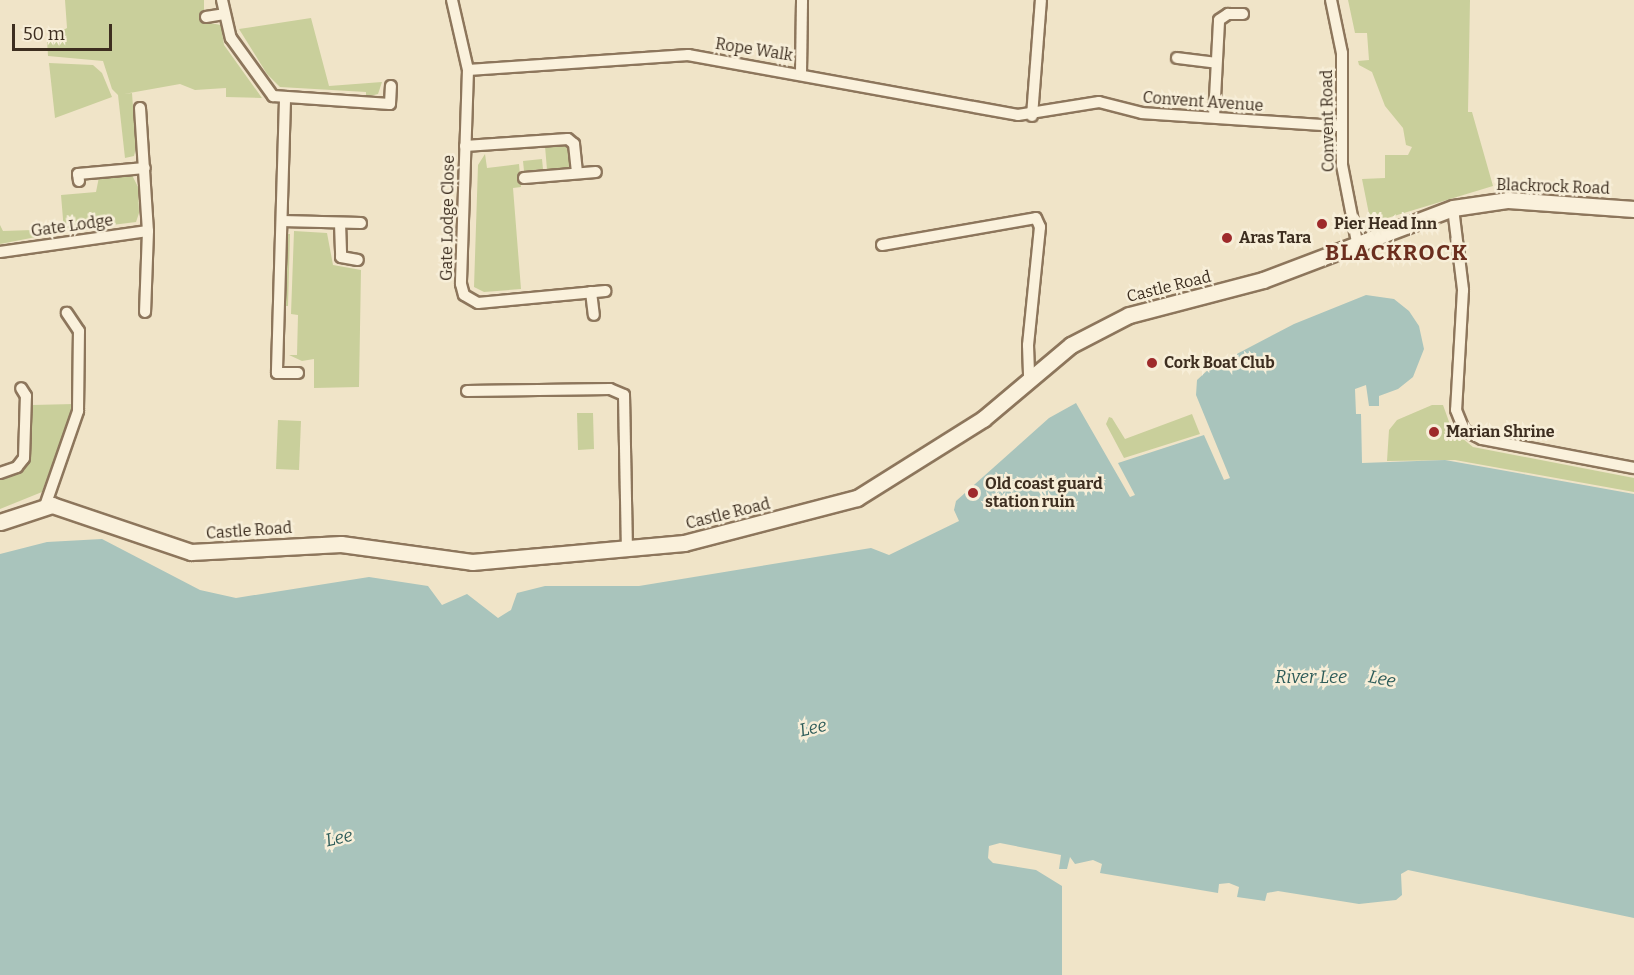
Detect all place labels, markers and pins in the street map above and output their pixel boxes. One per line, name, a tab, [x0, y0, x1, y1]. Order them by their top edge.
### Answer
place label: Pier Head Inn	[1334, 214, 1437, 234]
marker: Pier Head Inn	[1315, 217, 1329, 231]
place label: Aras Tara	[1239, 228, 1311, 248]
marker: Aras Tara	[1220, 231, 1234, 245]
place label: Cork Boat Club	[1164, 353, 1275, 373]
marker: Cork Boat Club	[1145, 356, 1159, 370]
place label: Marian Shrine	[1446, 422, 1555, 442]
marker: Marian Shrine	[1427, 425, 1441, 439]
place label: Old coast guard station ruin	[985, 474, 1103, 512]
marker: Old coast guard station ruin	[966, 486, 980, 500]

